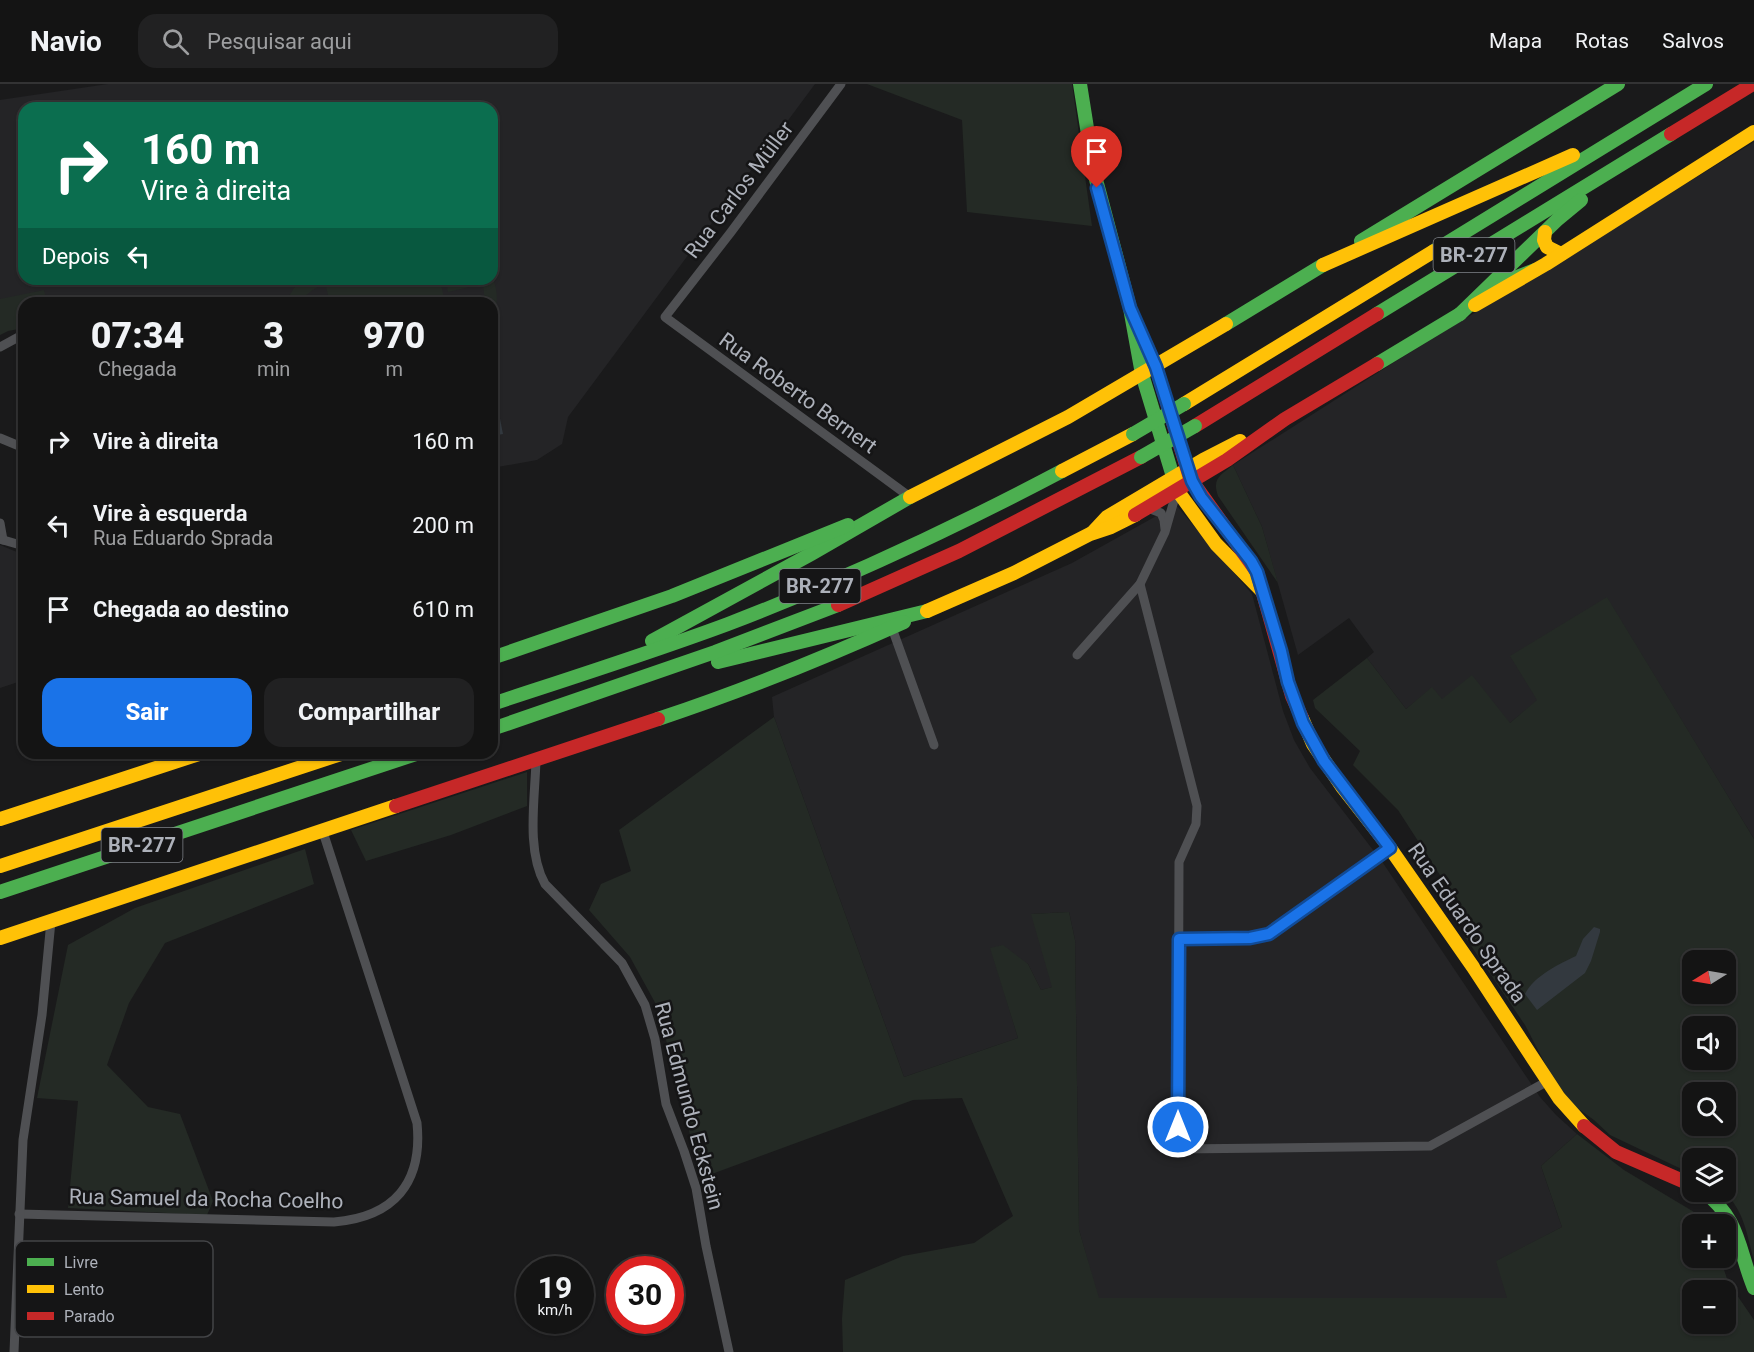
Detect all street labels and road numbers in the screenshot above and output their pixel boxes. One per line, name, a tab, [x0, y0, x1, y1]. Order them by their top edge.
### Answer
street label: Rua Carlos Müller	[680, 117, 798, 263]
road number: BR-277	[1434, 238, 1514, 272]
street label: Rua Roberto Bernert	[714, 328, 882, 458]
road number: BR-277	[780, 569, 860, 603]
road number: BR-277	[102, 828, 182, 862]
street label: Rua Eduardo Sprada	[1403, 839, 1531, 1007]
street label: Rua Edmundo Eckstein	[650, 999, 728, 1213]
street label: Rua Samuel da Rocha Coelho	[69, 1185, 343, 1213]

